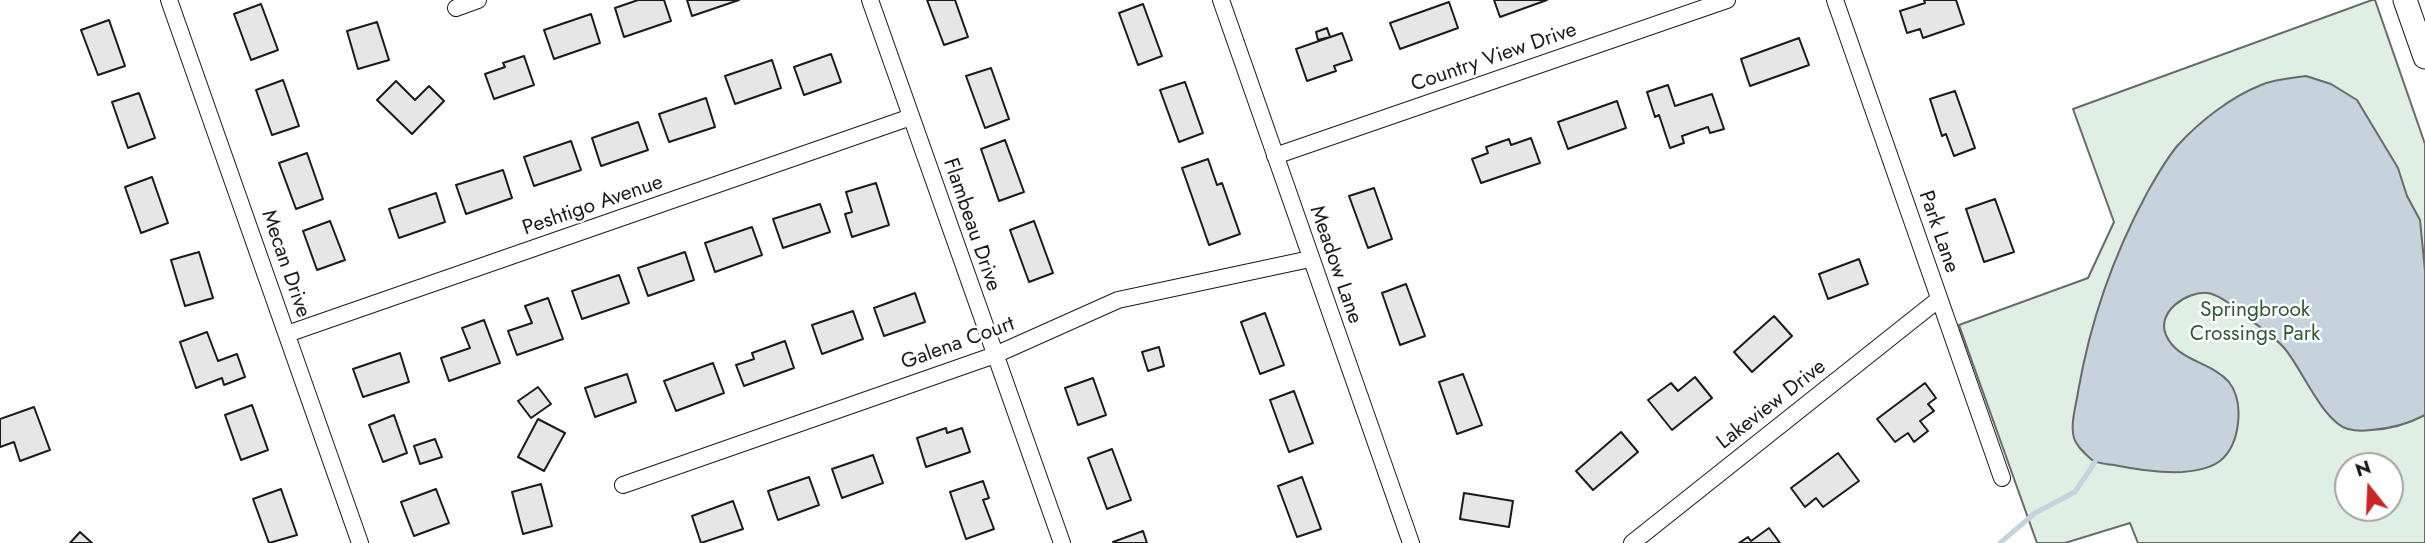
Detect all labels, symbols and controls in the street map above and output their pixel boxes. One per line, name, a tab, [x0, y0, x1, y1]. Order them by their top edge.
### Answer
street label: Country View Drive	[1408, 18, 1580, 98]
street label: Flambeau Drive	[937, 155, 1005, 295]
street label: Peshtigo Avenue	[519, 170, 667, 242]
street label: Park Lane	[1912, 188, 1964, 276]
street label: Meadow Lane	[1303, 203, 1367, 327]
street label: Mecan Drive	[255, 207, 315, 321]
park label: Springbrook Crossings Park	[2190, 298, 2320, 348]
street label: Galena Court	[898, 312, 1018, 376]
street label: Lakeview Drive	[1712, 355, 1832, 455]
north arrow	[2334, 452, 2404, 522]
text: N	[2352, 453, 2374, 484]

